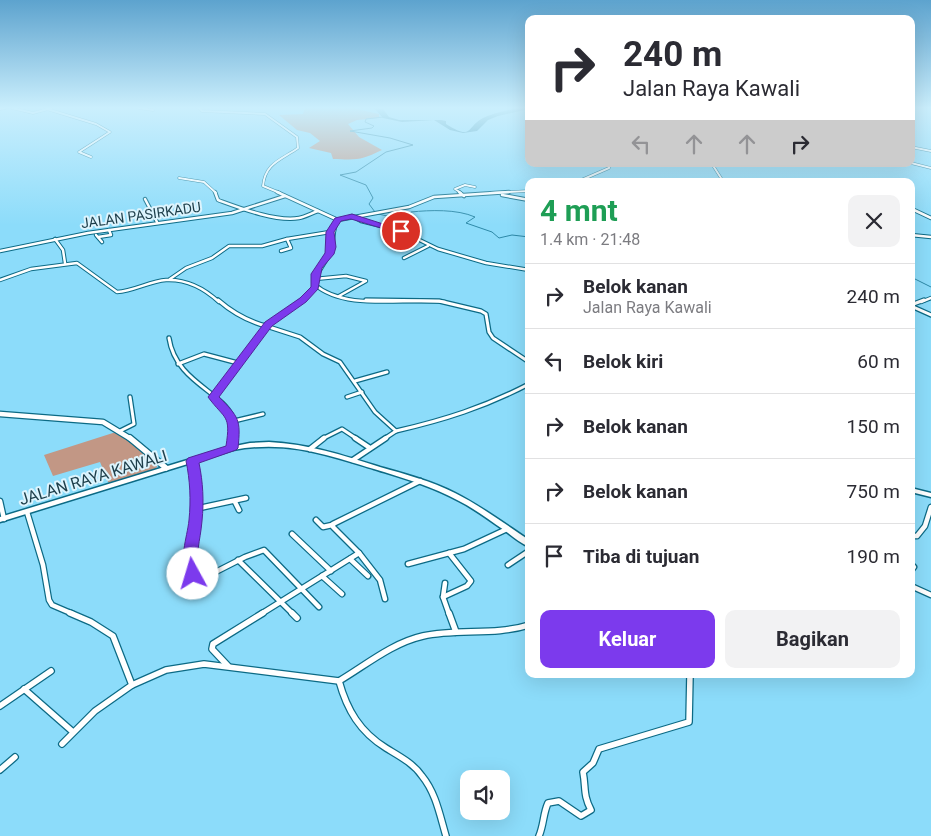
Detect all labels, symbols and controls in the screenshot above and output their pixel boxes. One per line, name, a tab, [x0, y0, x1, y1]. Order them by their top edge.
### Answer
text: 240 m	[623, 34, 722, 75]
icon: right	[540, 35, 605, 100]
text: Jalan Raya Kawali	[623, 76, 800, 101]
icon: left	[627, 130, 655, 158]
icon: ahead	[680, 130, 708, 158]
icon: ahead	[733, 130, 761, 158]
icon: right	[786, 130, 814, 158]
text: 4 mnt	[540, 193, 618, 228]
button: close	[848, 195, 900, 247]
street label: JALAN PASIRKADU	[80, 199, 202, 231]
pin	[380, 210, 422, 252]
icon: arrive	[387, 217, 415, 245]
text: 1.4 km · 21:48	[540, 230, 640, 249]
text: Belok kanan	[583, 275, 688, 298]
icon: right	[540, 282, 568, 310]
text: 240 m	[847, 285, 900, 308]
text: Jalan Raya Kawali	[583, 298, 712, 317]
icon: left	[540, 347, 568, 375]
text: Belok kiri	[583, 350, 663, 373]
text: 60 m	[857, 350, 900, 373]
icon: right	[540, 412, 568, 440]
text: Belok kanan	[583, 415, 688, 438]
text: 150 m	[847, 415, 900, 438]
street label: JALAN RAYA KAWALI	[17, 446, 169, 509]
icon: right	[540, 477, 568, 505]
text: Belok kanan	[583, 480, 688, 503]
text: 750 m	[847, 480, 900, 503]
icon: arrive	[540, 542, 568, 570]
text: Tiba di tujuan	[583, 545, 699, 568]
text: 190 m	[847, 545, 900, 568]
position arrow	[166, 547, 218, 599]
button: Keluar	[540, 610, 715, 668]
button: Bagikan	[725, 610, 900, 668]
map controls	[460, 770, 510, 820]
button: sound	[460, 770, 510, 820]

